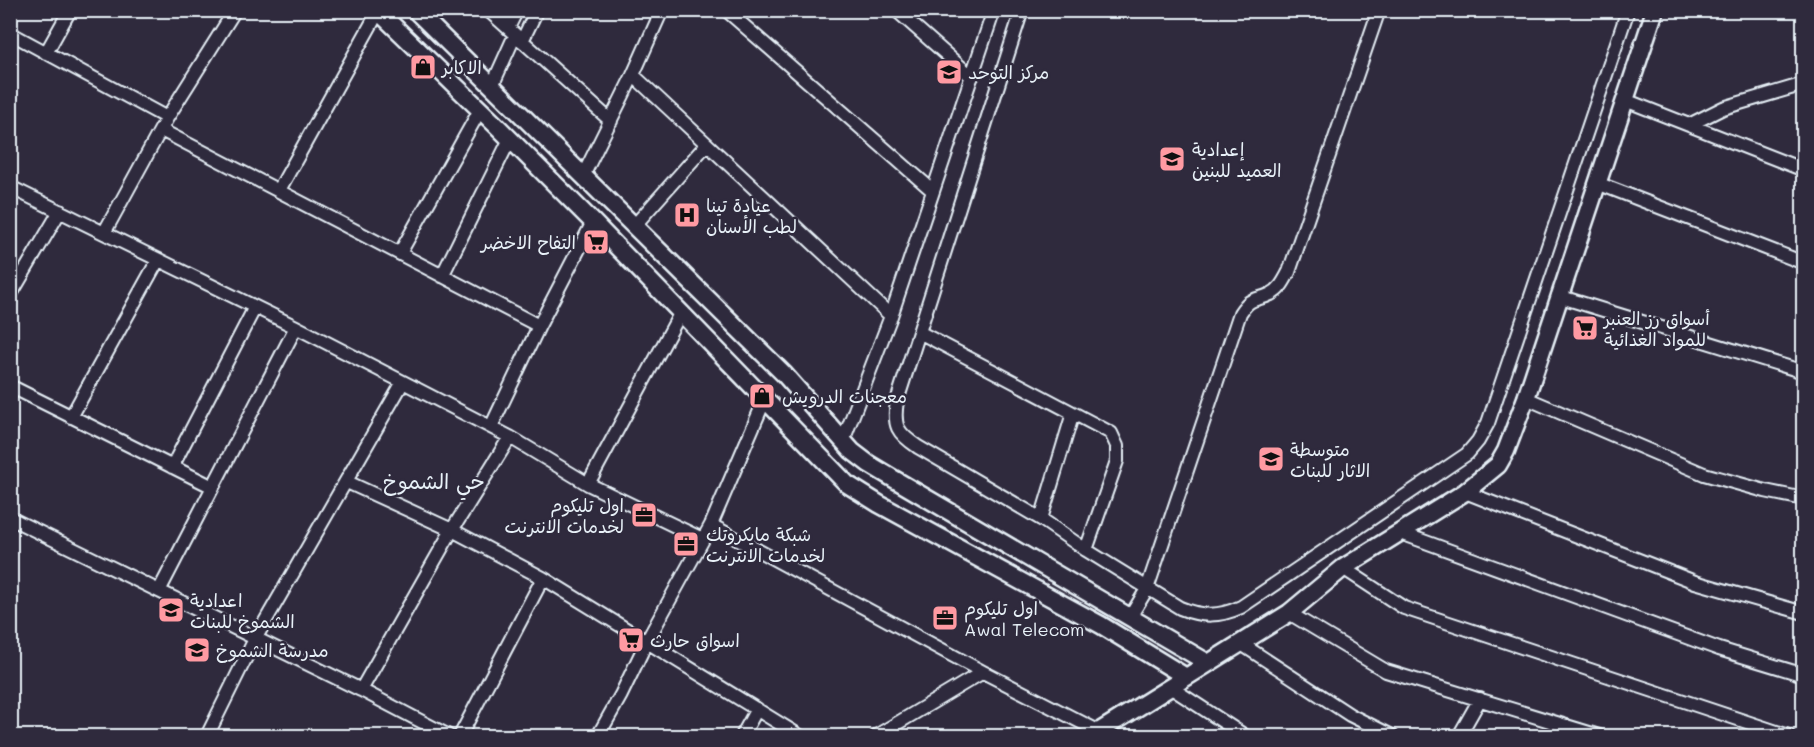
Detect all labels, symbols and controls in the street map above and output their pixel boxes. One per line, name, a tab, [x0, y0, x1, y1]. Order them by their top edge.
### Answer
shop icon: الاكابر	[408, 52, 438, 82]
place label: الاكابر	[440, 55, 482, 79]
school or university icon: مركز التوحد	[934, 57, 964, 87]
place label: مركز التوحد	[968, 60, 1049, 84]
place label: إعدادية العميد للبنين	[1192, 137, 1281, 182]
school or university icon: إعدادية العميد للبنين	[1157, 144, 1187, 174]
place label: عيادة تينا لطب الأسنان	[706, 193, 797, 238]
hospital icon: عيادة تينا لطب الأسنان	[672, 200, 702, 230]
supermarket icon: التفاح الاخضر	[581, 227, 611, 257]
place label: التفاح الاخضر	[479, 230, 576, 255]
place label: أسواق رز العنبر للمواد الغذائية	[1602, 306, 1710, 351]
supermarket icon: أسواق رز العنبر للمواد الغذائية	[1570, 313, 1600, 343]
shop icon: معجنات الدرويش	[747, 381, 777, 411]
place label: معجنات الدرويش	[782, 384, 907, 408]
place label: متوسطة الاثار للبنات	[1290, 437, 1370, 482]
school or university icon: متوسطة الاثار للبنات	[1256, 444, 1286, 474]
district label: حي الشموخ	[383, 467, 485, 501]
place label: اول تليكوم لخدمات الانترنت	[505, 493, 624, 538]
office icon: اول تليكوم لخدمات الانترنت	[629, 500, 659, 530]
place label: شبكة مايكروتك لخدمات الانترنت	[706, 522, 825, 567]
office icon: شبكة مايكروتك لخدمات الانترنت	[671, 529, 701, 559]
place label: اعدادية الشموخ للبنات	[190, 588, 295, 634]
school or university icon: اعدادية الشموخ للبنات	[156, 595, 186, 625]
place label: اول تليكوم Awal Telecom	[964, 596, 1084, 641]
office icon: اول تليكوم Awal Telecom	[930, 603, 960, 633]
supermarket icon: اسواق حارث	[616, 625, 646, 655]
place label: اسواق حارث	[650, 628, 740, 652]
school or university icon: مدرسة الشموخ	[182, 635, 212, 665]
place label: مدرسة الشموخ	[216, 638, 329, 663]

